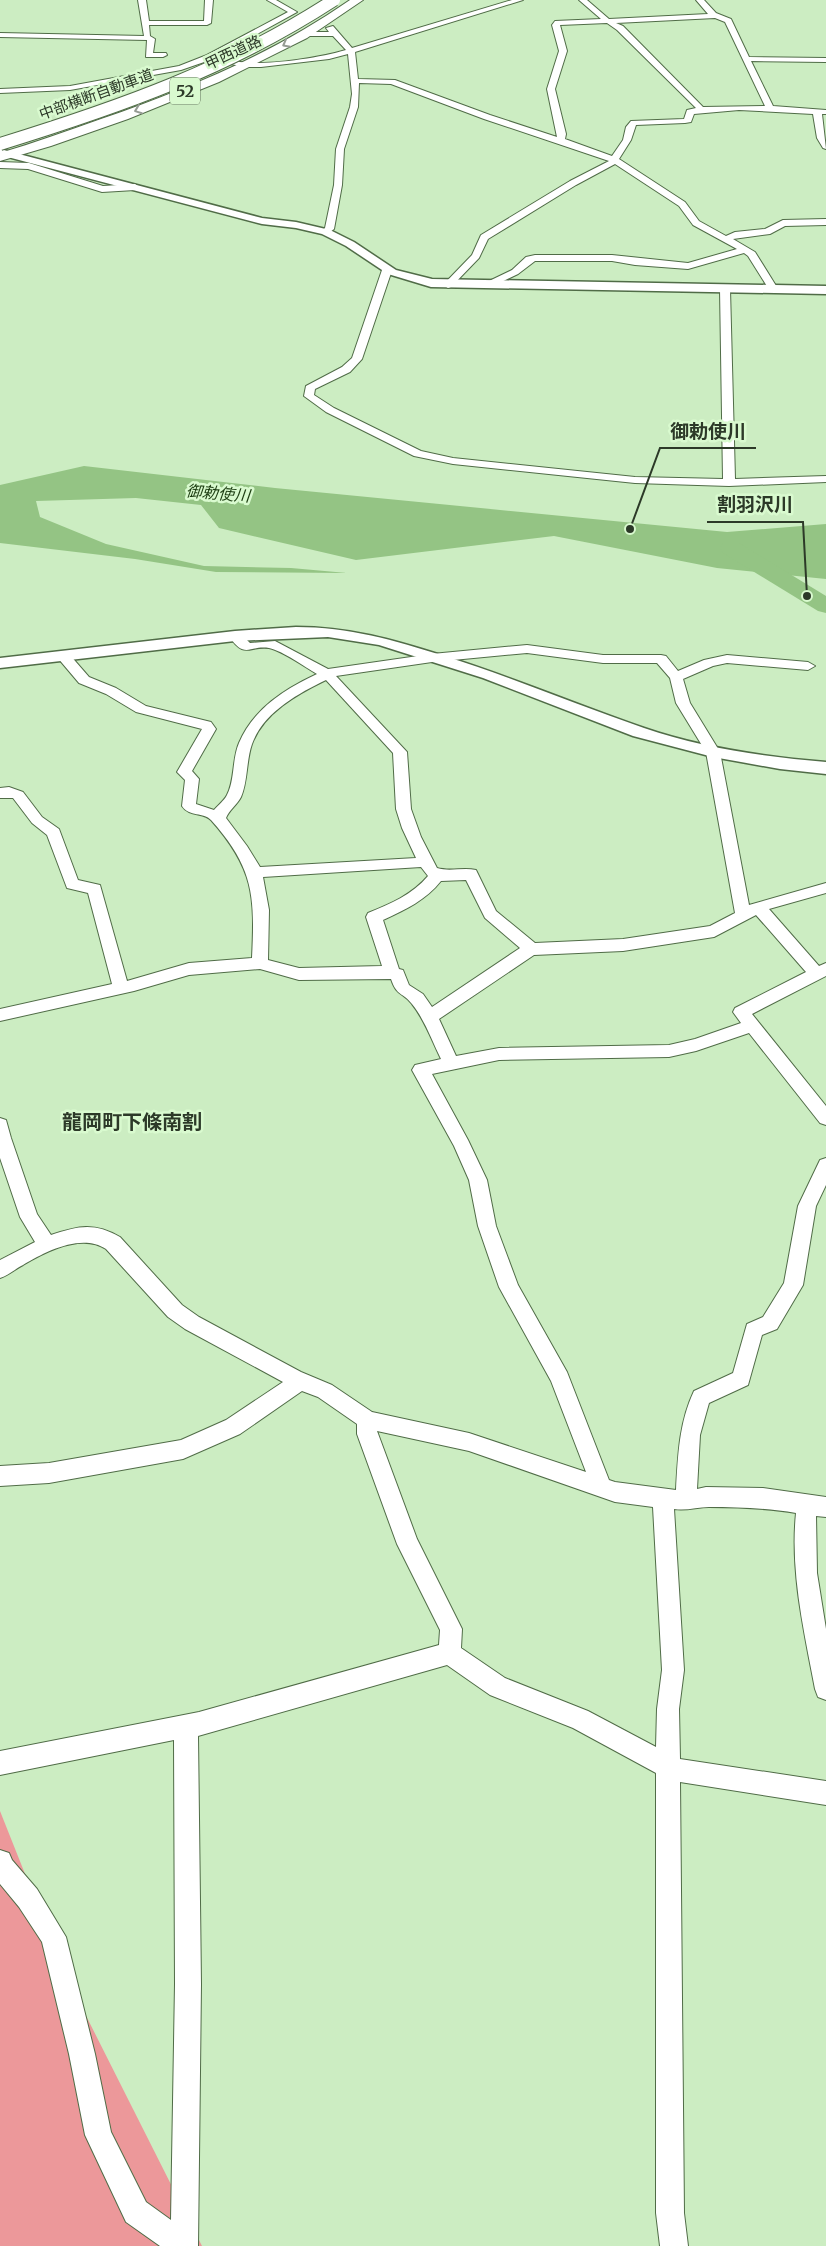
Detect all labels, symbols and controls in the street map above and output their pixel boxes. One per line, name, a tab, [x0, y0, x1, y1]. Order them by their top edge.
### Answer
street label: 甲西道路	[202, 31, 264, 73]
one-way arrow	[283, 38, 292, 48]
street label: 中部横断自動車道	[36, 65, 156, 123]
road number: 52	[170, 78, 200, 104]
one-way arrow	[134, 104, 143, 114]
callout: 御勅使川	[660, 414, 756, 448]
text: 御勅使川	[670, 419, 746, 443]
water label: 御勅使川	[185, 480, 253, 506]
callout: 割羽沢川	[707, 488, 803, 522]
text: 割羽沢川	[717, 492, 793, 516]
district label: 龍岡町下條南割	[62, 1109, 202, 1134]

